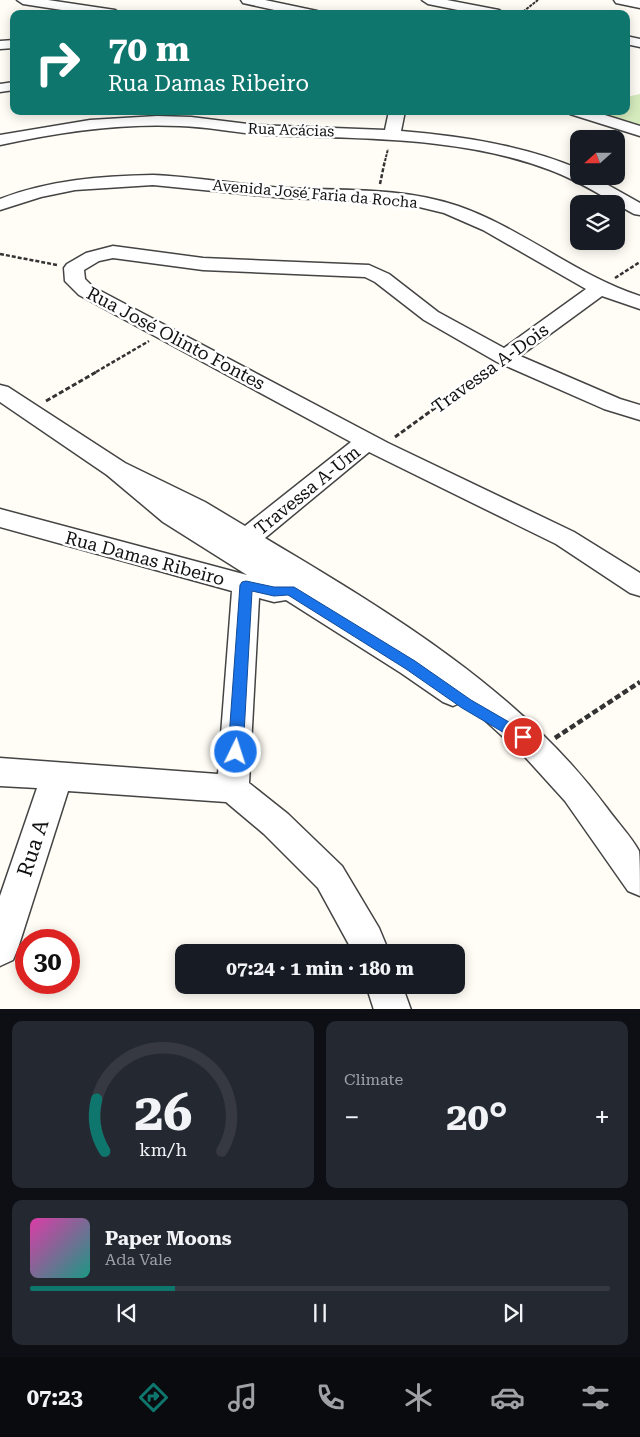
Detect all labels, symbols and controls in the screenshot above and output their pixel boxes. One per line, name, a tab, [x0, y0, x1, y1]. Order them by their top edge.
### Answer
text: 70 m	[108, 29, 190, 70]
icon: right	[25, 30, 90, 95]
text: Rua Damas Ribeiro	[108, 71, 309, 96]
street label: Rua Acácias	[247, 119, 335, 141]
north arrow	[570, 130, 625, 185]
map controls	[570, 130, 625, 250]
street label: Avenida José Faria da Rocha	[212, 176, 418, 212]
button: layers	[570, 195, 625, 250]
street label: Rua José Olinto Fontes	[83, 282, 269, 394]
street label: Travessa A-Dois	[428, 319, 552, 417]
street label: Travessa A-Um	[250, 441, 364, 539]
street label: Rua Damas Ribeiro	[63, 527, 227, 589]
pin	[502, 716, 544, 758]
icon: arrive	[509, 723, 537, 751]
position arrow	[209, 725, 261, 777]
street label: Rua A	[13, 816, 54, 880]
speed limit sign: 30	[15, 929, 80, 994]
text: 07:24 · 1 min · 180 m	[226, 957, 414, 980]
text: Climate	[344, 1070, 403, 1089]
text: 26	[134, 1082, 192, 1143]
text: 20°	[446, 1095, 508, 1139]
text: −	[344, 1101, 360, 1134]
text: +	[594, 1101, 610, 1134]
text: km/h	[139, 1139, 187, 1160]
text: Paper Moons	[105, 1227, 232, 1250]
text: Ada Vale	[105, 1250, 172, 1269]
icon: previous	[113, 1299, 141, 1327]
icon: pause	[306, 1299, 334, 1327]
icon: next	[499, 1299, 527, 1327]
icon: directions	[136, 1380, 171, 1415]
icon: music	[225, 1380, 260, 1415]
icon: phone	[313, 1380, 348, 1415]
icon: climate	[401, 1380, 436, 1415]
icon: car	[490, 1380, 525, 1415]
icon: filters	[578, 1380, 613, 1415]
text: 07:23	[27, 1385, 83, 1410]

